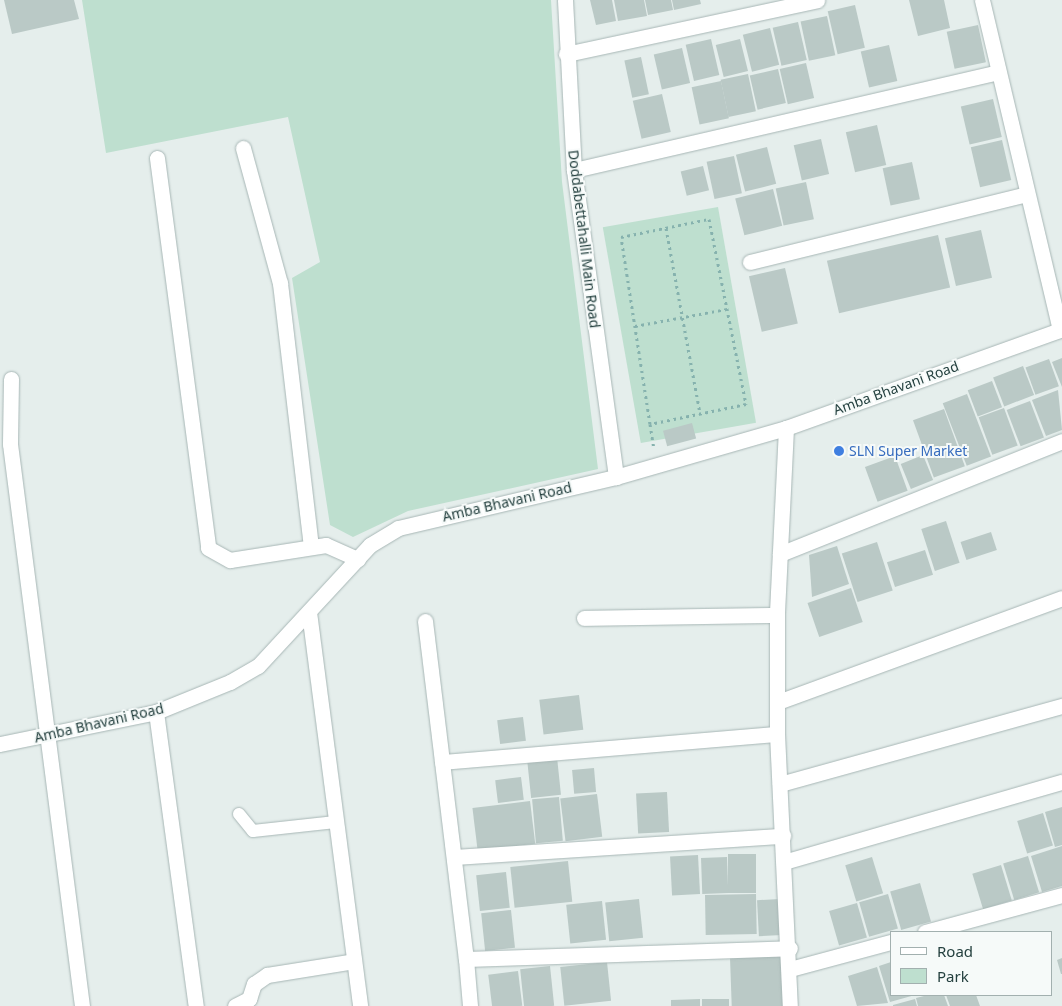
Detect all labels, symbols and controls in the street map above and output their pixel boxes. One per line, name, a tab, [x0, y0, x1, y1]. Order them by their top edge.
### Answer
street label: Doddabettahalli Main Road	[565, 149, 603, 329]
street label: Amba Bhavani Road	[831, 357, 961, 419]
place label: SLN Super Market	[849, 443, 967, 459]
marker: SLN Super Market	[833, 445, 845, 457]
street label: Amba Bhavani Road	[441, 479, 573, 525]
street label: Amba Bhavani Road	[33, 700, 165, 746]
legend	[890, 931, 1052, 996]
text: Road	[937, 941, 973, 961]
text: Park	[937, 966, 969, 986]

